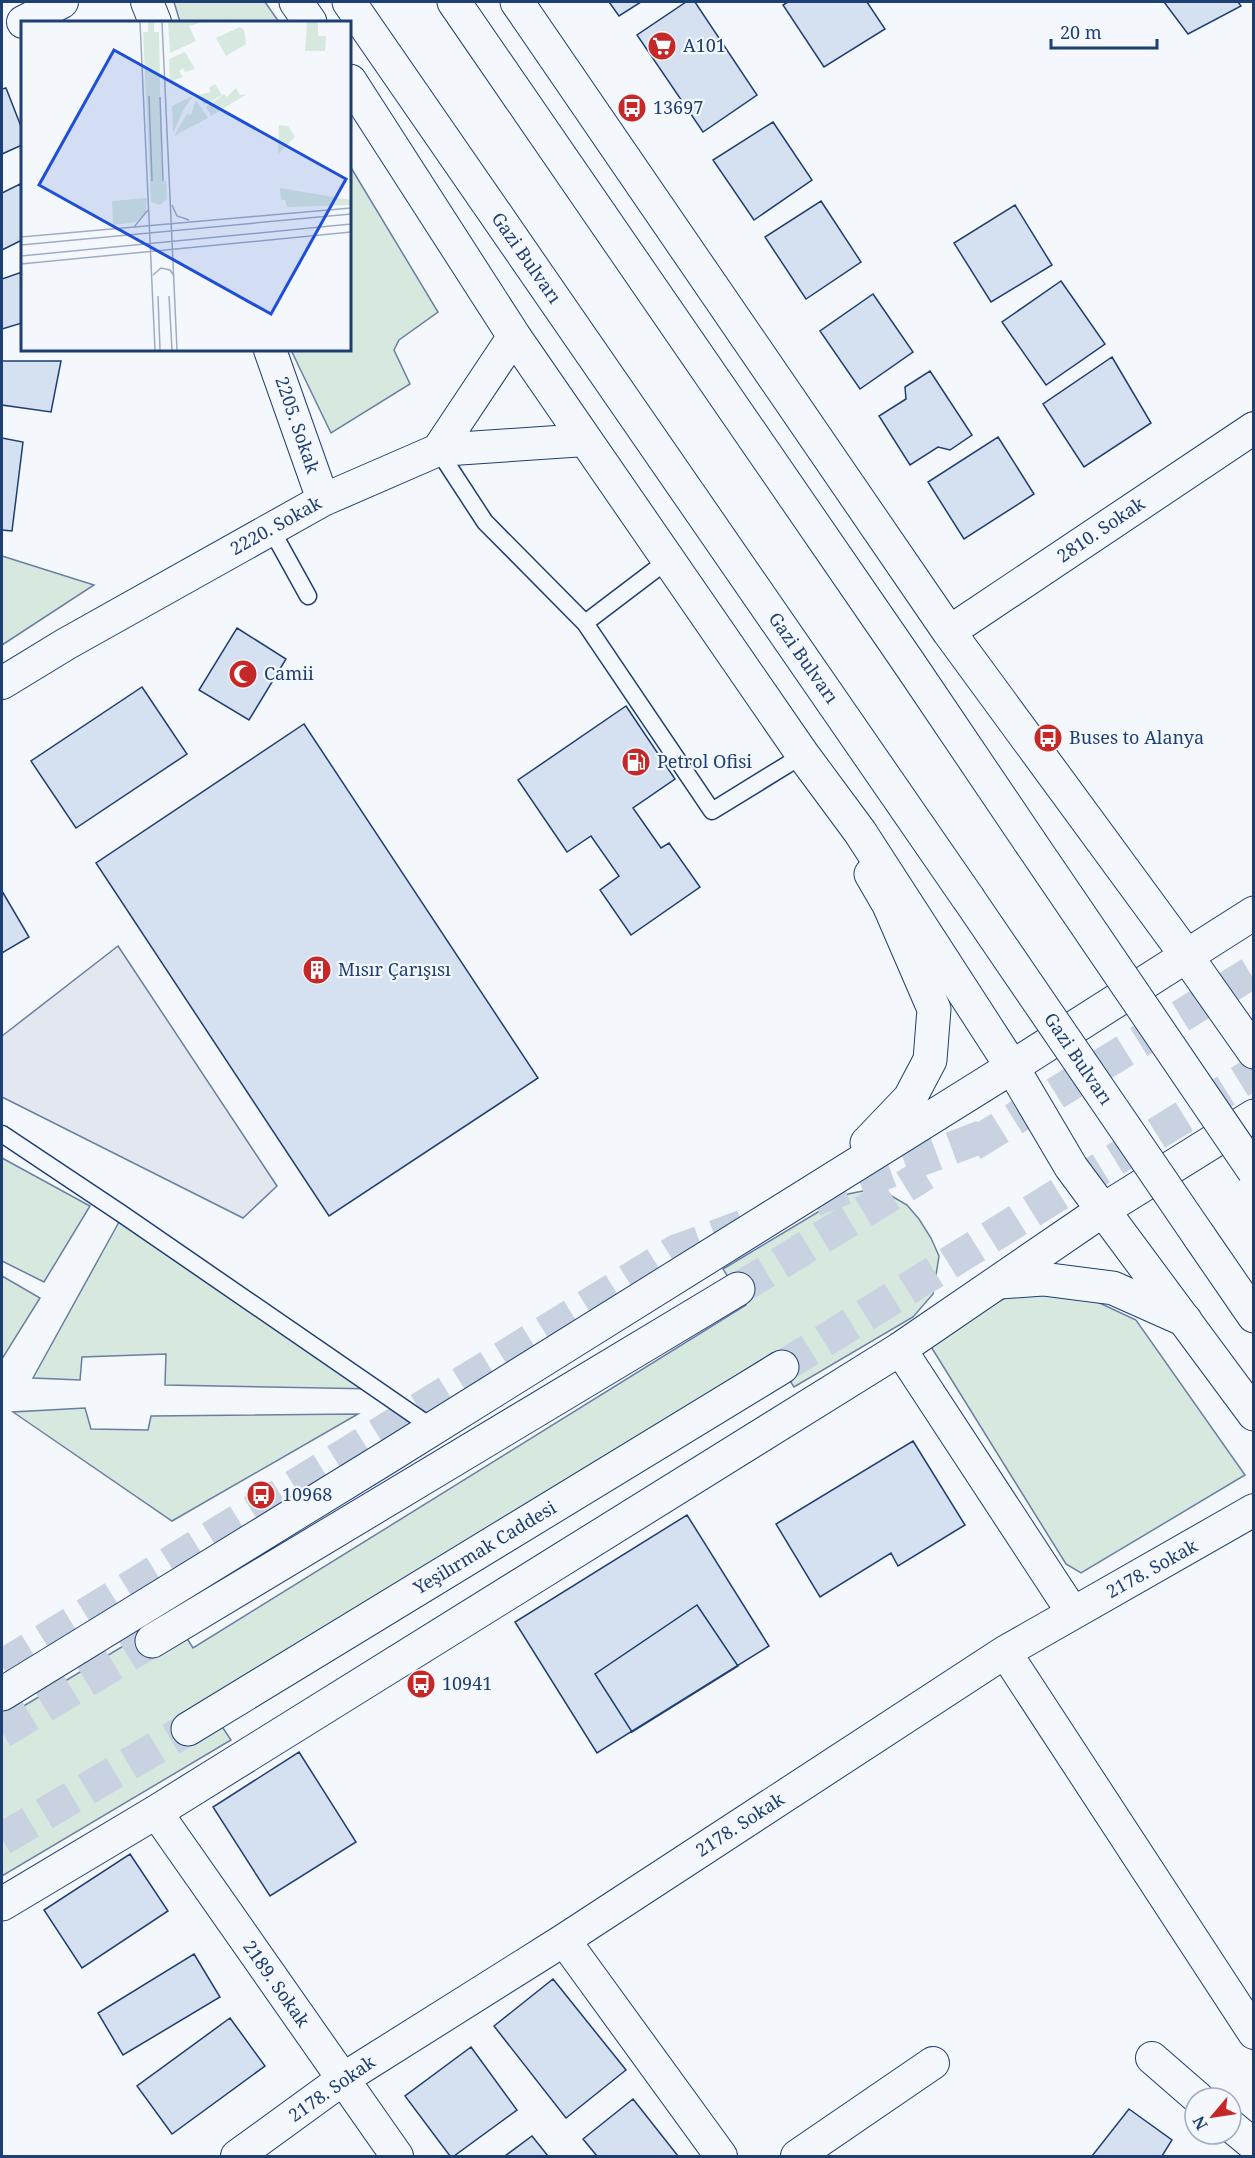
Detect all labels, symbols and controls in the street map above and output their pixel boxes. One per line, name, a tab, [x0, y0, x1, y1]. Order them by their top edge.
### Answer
scale bar	[1051, 12, 1158, 50]
text: 20 m	[1060, 20, 1102, 44]
inset map	[21, 21, 351, 351]
supermarket icon: A101	[646, 30, 678, 62]
place label: A101	[683, 33, 726, 57]
bus stop icon: 13697	[616, 92, 648, 124]
place label: 13697	[653, 95, 703, 119]
street label: Gazi Bulvarı	[487, 207, 567, 308]
street label: 2205. Sokak	[270, 373, 326, 477]
street label: 2220. Sokak	[226, 490, 326, 560]
street label: 2810. Sokak	[1052, 491, 1149, 567]
street label: Gazi Bulvarı	[764, 607, 844, 708]
mosque icon: Camii	[227, 658, 259, 690]
place label: Camii	[264, 661, 314, 685]
bus stop icon: Buses to Alanya	[1032, 722, 1064, 754]
place label: Buses to Alanya	[1069, 725, 1204, 749]
fuel station icon: Petrol Ofisi	[620, 746, 652, 778]
place label: Petrol Ofisi	[657, 749, 752, 773]
building icon: Mısır Çarışısı	[301, 954, 333, 986]
place label: Mısır Çarışısı	[338, 957, 451, 981]
street label: Gazi Bulvarı	[1039, 1008, 1119, 1109]
bus stop icon: 10968	[245, 1479, 277, 1511]
place label: 10968	[282, 1482, 332, 1506]
street label: Yeşilırmak Caddesi	[408, 1495, 561, 1600]
street label: 2178. Sokak	[1102, 1533, 1202, 1603]
bus stop icon: 10941	[405, 1668, 437, 1700]
place label: 10941	[442, 1671, 492, 1695]
street label: 2178. Sokak	[691, 1786, 789, 1862]
street label: 2189. Sokak	[238, 1935, 316, 2032]
street label: 2178. Sokak	[283, 2049, 380, 2127]
north arrow	[1183, 2086, 1243, 2146]
text: N	[1187, 2112, 1213, 2134]

